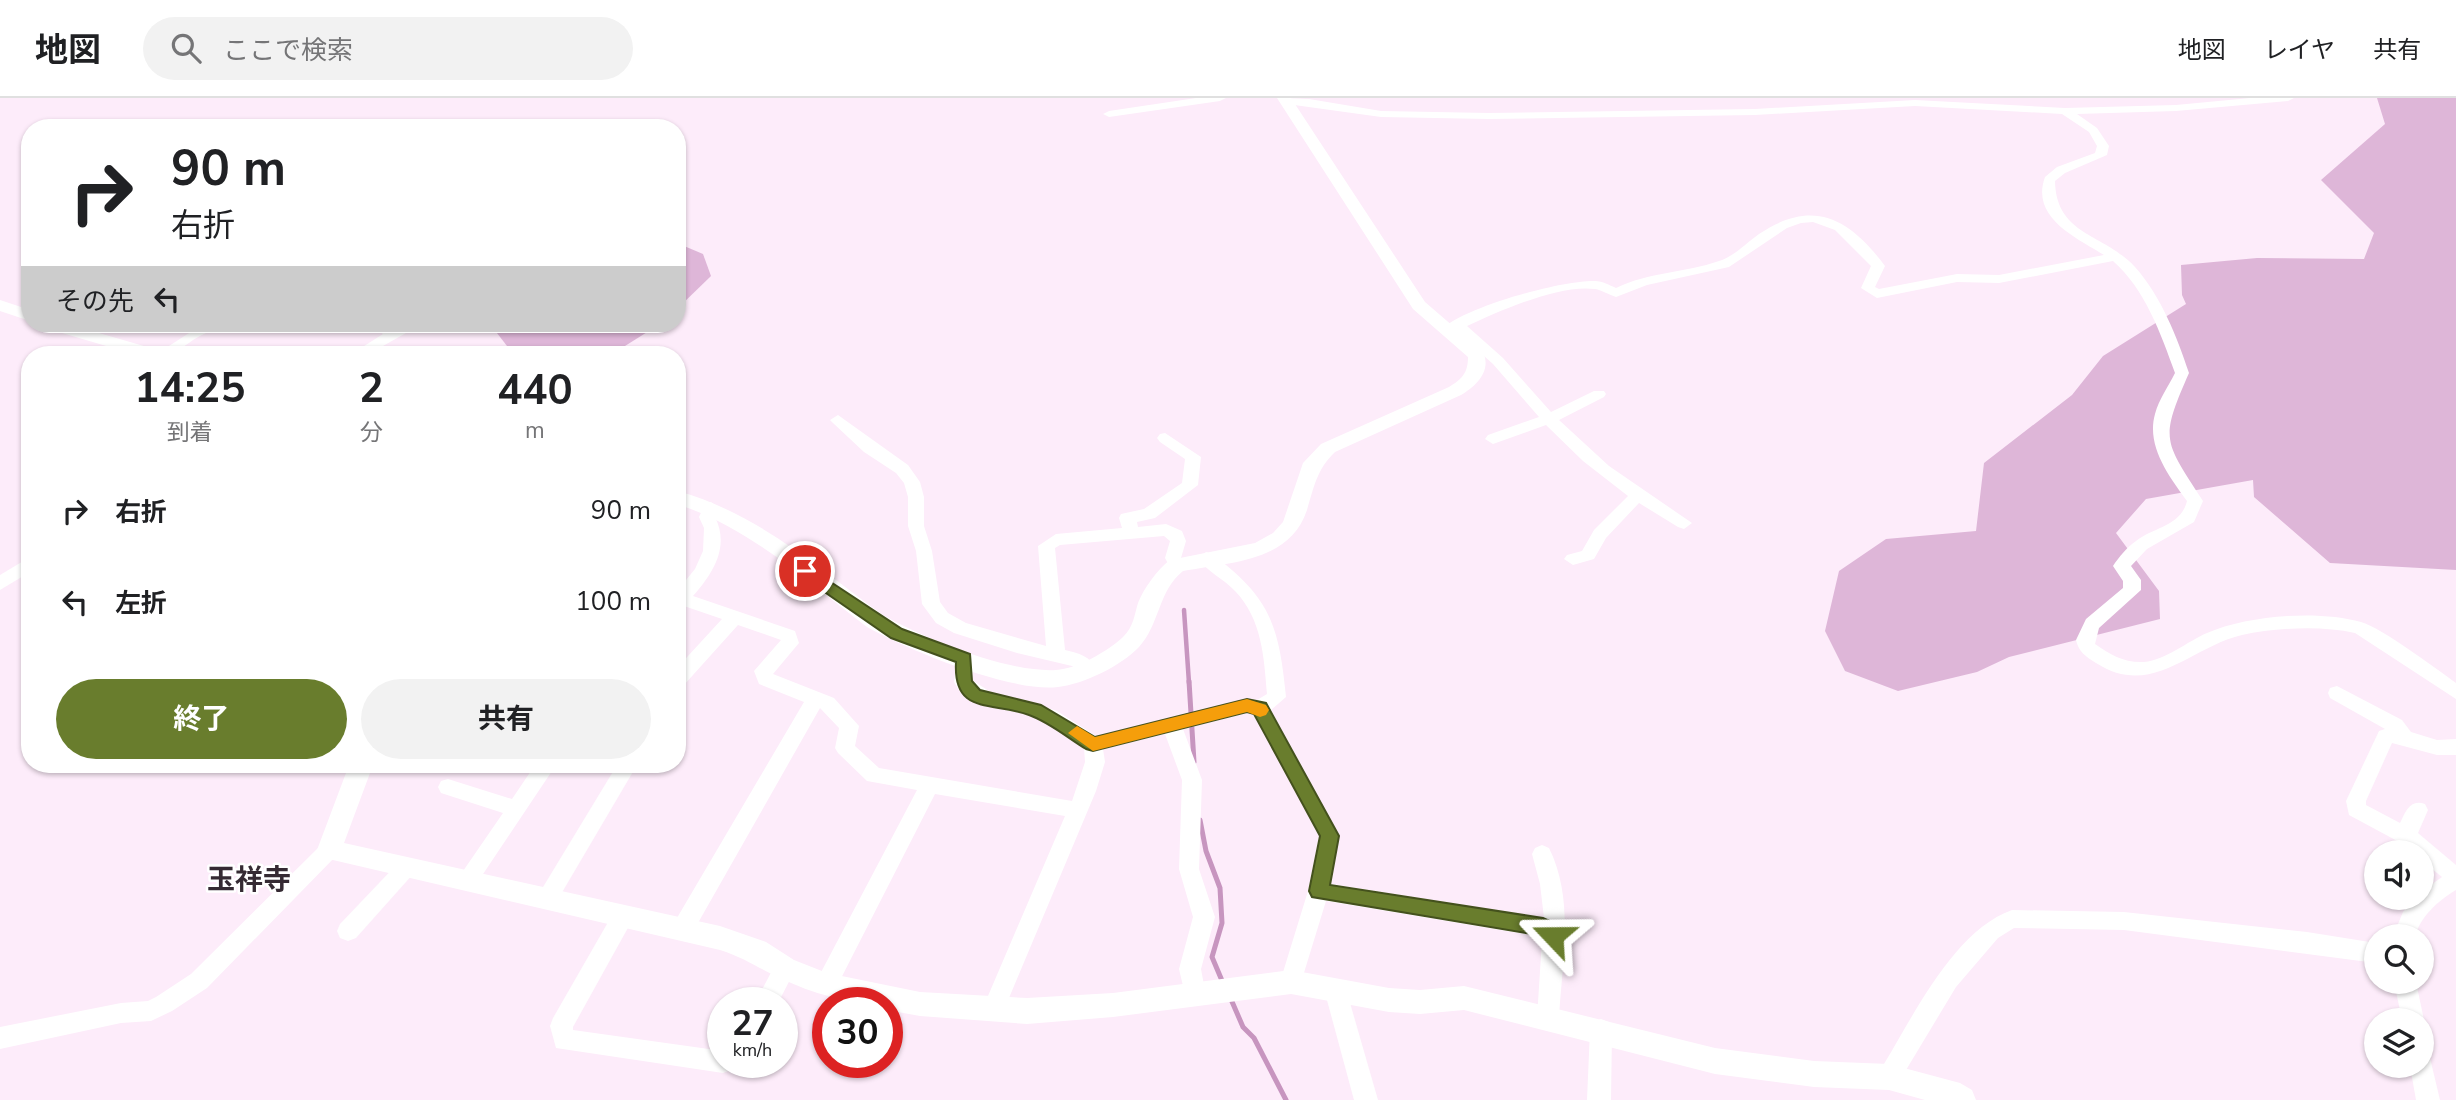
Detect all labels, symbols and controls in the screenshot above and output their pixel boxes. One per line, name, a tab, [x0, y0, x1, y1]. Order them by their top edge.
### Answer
search box	[143, 17, 633, 80]
text: 地図	[35, 28, 101, 73]
icon: search	[167, 29, 205, 67]
text: ここで検索	[223, 33, 353, 68]
text: 地図	[2178, 34, 2226, 66]
text: レイヤ	[2264, 34, 2335, 66]
text: 共有	[2373, 34, 2421, 66]
text: 90 m	[171, 135, 286, 202]
icon: right	[56, 147, 147, 238]
text: 右折	[171, 204, 235, 247]
icon: left	[148, 280, 186, 318]
text: その先	[56, 284, 134, 319]
text: 14:25	[134, 360, 245, 417]
text: 2	[359, 360, 384, 417]
text: 440	[497, 362, 573, 419]
text: m	[525, 415, 545, 446]
text: 到着	[167, 417, 213, 448]
text: 分	[360, 417, 383, 448]
icon: right	[56, 492, 94, 530]
text: 90 m	[591, 493, 651, 528]
text: 右折	[115, 495, 167, 530]
pin	[775, 541, 835, 601]
icon: arrive	[786, 552, 824, 590]
icon: left	[56, 583, 94, 621]
text: 100 m	[575, 584, 651, 619]
text: 左折	[115, 586, 167, 621]
button: 終了	[56, 679, 347, 759]
button: 共有	[361, 679, 651, 759]
map controls	[2364, 840, 2434, 1078]
button: sound	[2364, 840, 2434, 910]
district label: 玉祥寺	[207, 861, 291, 899]
position arrow	[1516, 899, 1590, 973]
button: search	[2364, 924, 2434, 994]
speed limit sign: 30	[812, 987, 903, 1078]
text: 27	[731, 1000, 774, 1047]
button: layers	[2364, 1008, 2434, 1078]
text: km/h	[733, 1038, 772, 1062]

